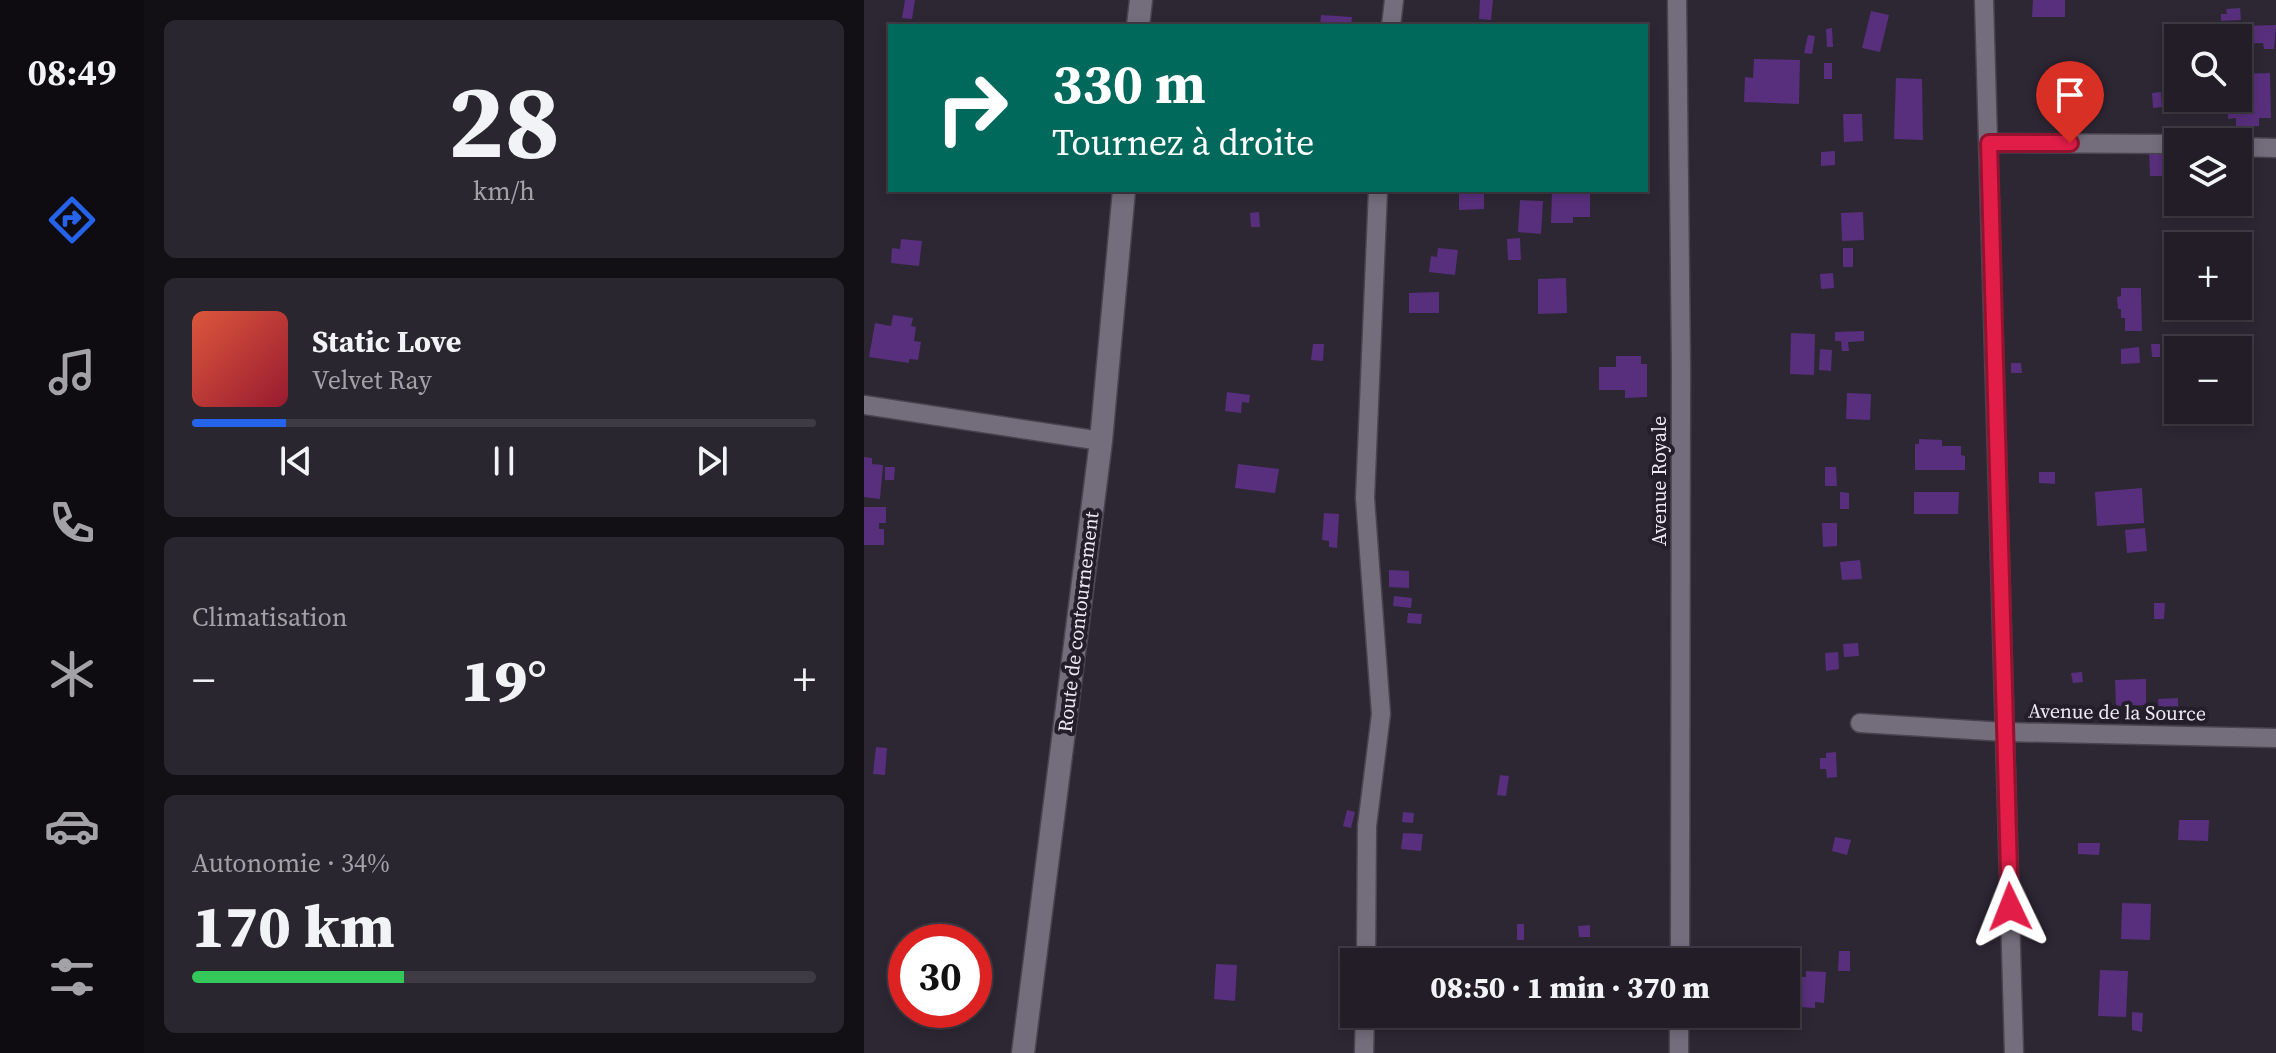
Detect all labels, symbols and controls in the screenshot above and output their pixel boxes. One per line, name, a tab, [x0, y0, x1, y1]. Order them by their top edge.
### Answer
map controls	[2164, 24, 2252, 424]
button: search	[2164, 24, 2252, 112]
text: 330 m	[1052, 45, 1206, 122]
text: 08:49	[28, 48, 116, 97]
text: 28	[448, 49, 560, 192]
icon: right	[920, 56, 1024, 160]
pin	[2036, 61, 2104, 143]
icon: arrive	[2048, 73, 2092, 117]
text: Tournez à droite	[1052, 118, 1314, 167]
button: layers	[2164, 128, 2252, 216]
text: km/h	[473, 173, 535, 209]
icon: directions	[44, 192, 100, 248]
button: +	[2164, 232, 2252, 320]
text: Static Love	[312, 321, 461, 362]
button: −	[2164, 336, 2252, 424]
icon: music	[44, 344, 100, 400]
text: Velvet Ray	[312, 362, 432, 398]
street label: Avenue Royale	[1645, 416, 1673, 546]
icon: previous	[274, 439, 318, 483]
icon: pause	[482, 439, 526, 483]
icon: next	[690, 439, 734, 483]
icon: phone	[44, 495, 100, 551]
street label: Route de contournement	[1051, 510, 1105, 734]
text: Climatisation	[192, 599, 348, 635]
text: 19°	[461, 639, 547, 721]
icon: climate	[44, 646, 100, 702]
text: −	[192, 649, 215, 710]
text: +	[793, 649, 816, 710]
street label: Avenue de la Source	[2028, 696, 2206, 728]
icon: car	[44, 798, 100, 854]
text: Autonomie · 34%	[192, 845, 390, 881]
position arrow	[1968, 865, 2052, 949]
text: 170 km	[192, 885, 395, 967]
speed limit sign: 30	[888, 924, 992, 1028]
icon: filters	[44, 949, 100, 1005]
text: 08:50 · 1 min · 370 m	[1430, 967, 1710, 1008]

